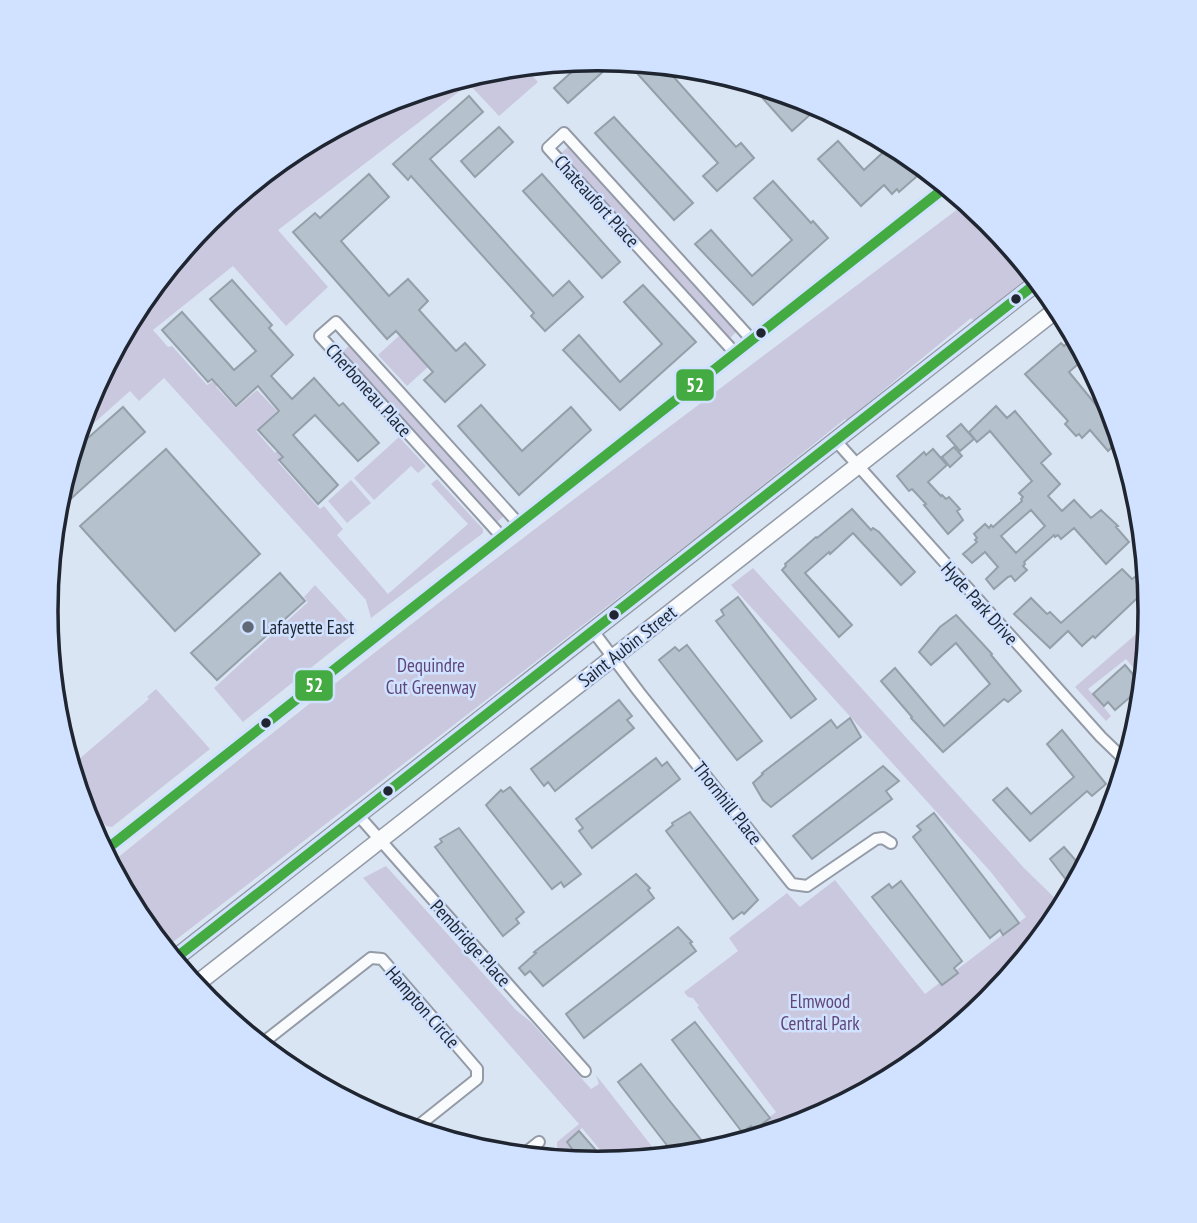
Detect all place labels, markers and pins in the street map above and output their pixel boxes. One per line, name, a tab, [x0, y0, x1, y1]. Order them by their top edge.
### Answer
unlabelled marker	[1009, 292, 1023, 306]
unlabelled marker	[754, 326, 768, 340]
unlabelled marker	[607, 608, 621, 622]
place label: Lafayette East	[262, 615, 355, 639]
marker: Lafayette East	[240, 619, 256, 635]
unlabelled marker	[259, 716, 273, 730]
unlabelled marker	[381, 784, 395, 798]

